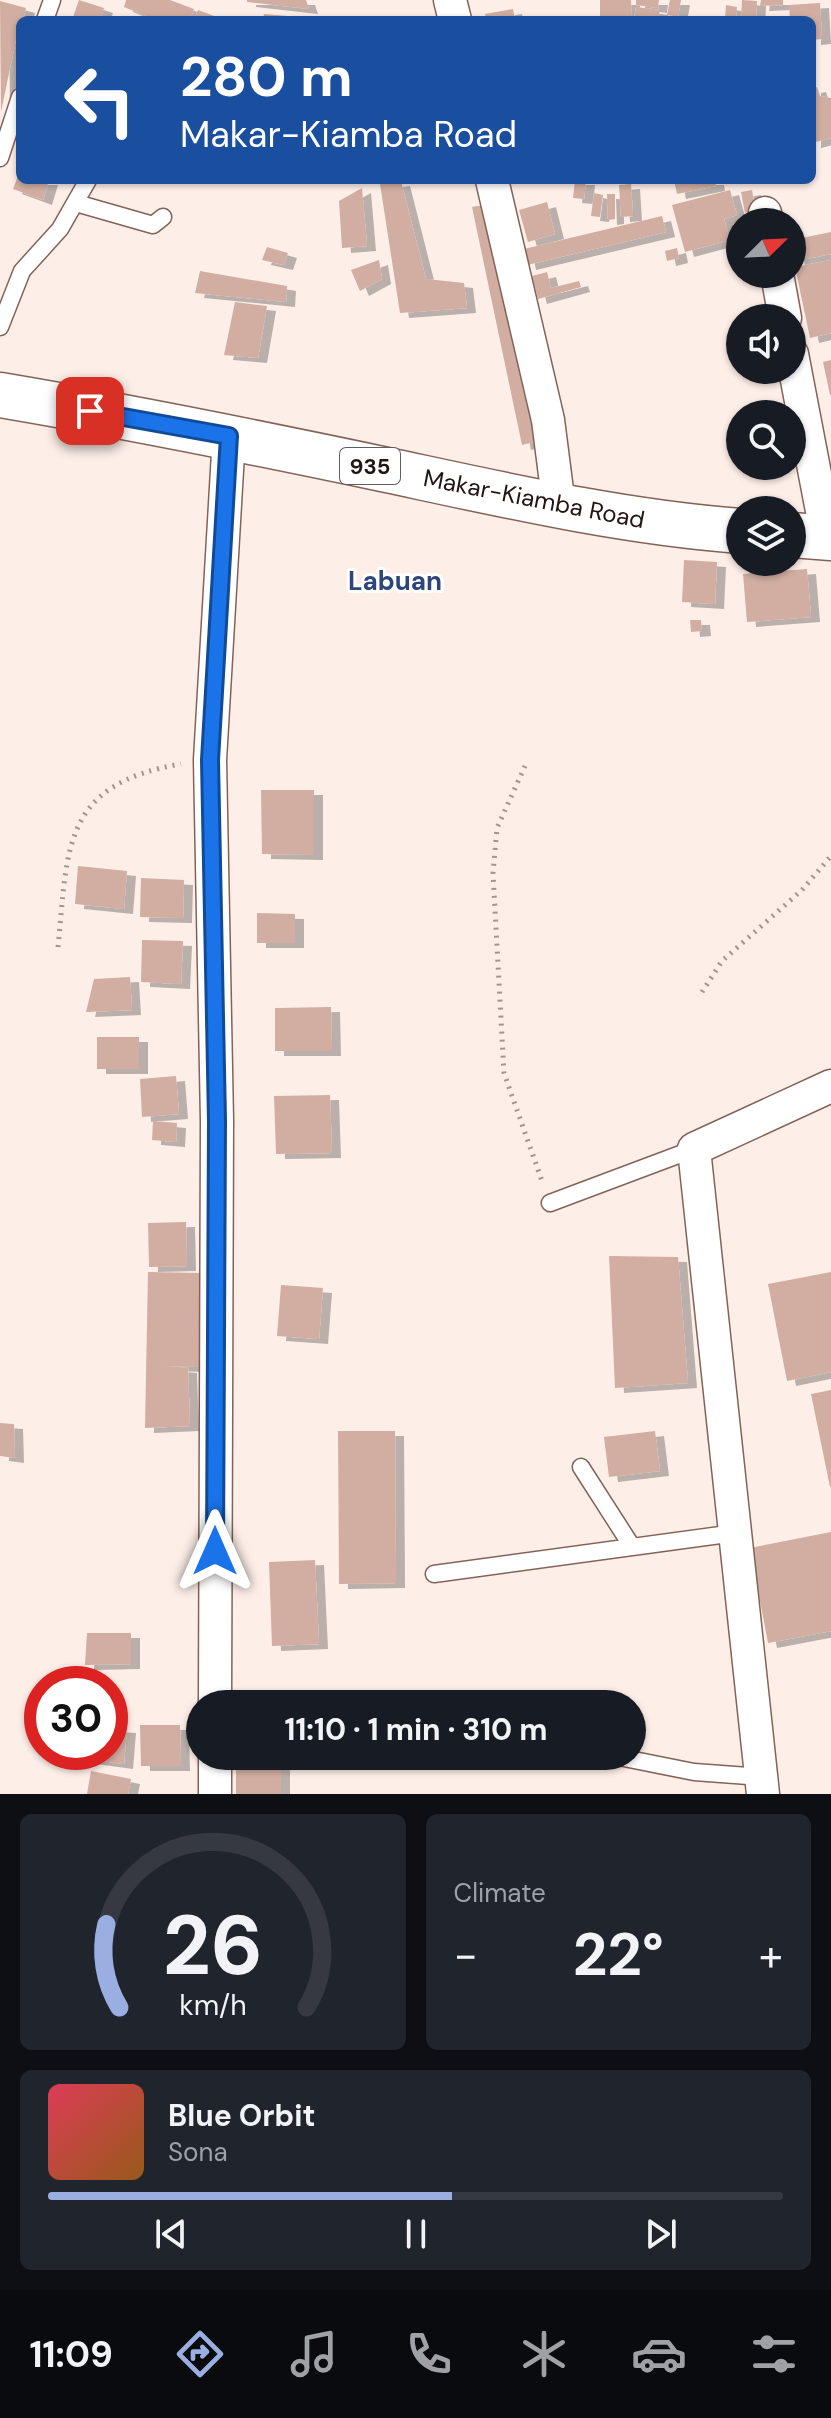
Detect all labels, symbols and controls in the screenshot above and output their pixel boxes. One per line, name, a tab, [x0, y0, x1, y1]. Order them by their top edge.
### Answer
text: 280 m	[180, 40, 353, 113]
icon: left	[48, 48, 152, 152]
text: Makar-Kiamba Road	[180, 111, 517, 158]
north arrow	[726, 208, 806, 288]
map controls	[726, 208, 806, 576]
button: sound	[726, 304, 806, 384]
pin	[56, 377, 124, 445]
icon: arrive	[68, 389, 112, 433]
button: search	[726, 400, 806, 480]
road number: 935	[340, 448, 400, 484]
street label: Makar-Kiamba Road	[421, 462, 647, 535]
button: layers	[726, 496, 806, 576]
district label: Labuan	[348, 564, 442, 598]
position arrow	[173, 1509, 257, 1593]
speed limit sign: 30	[24, 1666, 128, 1770]
text: 11:10 · 1 min · 310 m	[285, 1710, 547, 1749]
text: Climate	[454, 1876, 546, 1910]
text: 26	[162, 1891, 263, 2000]
text: 22°	[573, 1915, 664, 1994]
text: −	[454, 1926, 478, 1984]
text: +	[759, 1926, 783, 1984]
text: km/h	[179, 1987, 247, 2024]
text: Blue Orbit	[168, 2096, 315, 2135]
text: Sona	[168, 2135, 228, 2169]
icon: previous	[149, 2212, 193, 2256]
icon: pause	[394, 2212, 438, 2256]
icon: next	[639, 2212, 683, 2256]
icon: directions	[172, 2326, 228, 2382]
icon: music	[286, 2326, 342, 2382]
icon: phone	[401, 2326, 457, 2382]
icon: climate	[516, 2326, 572, 2382]
icon: car	[631, 2326, 687, 2382]
icon: filters	[746, 2326, 802, 2382]
text: 11:09	[29, 2331, 113, 2378]

